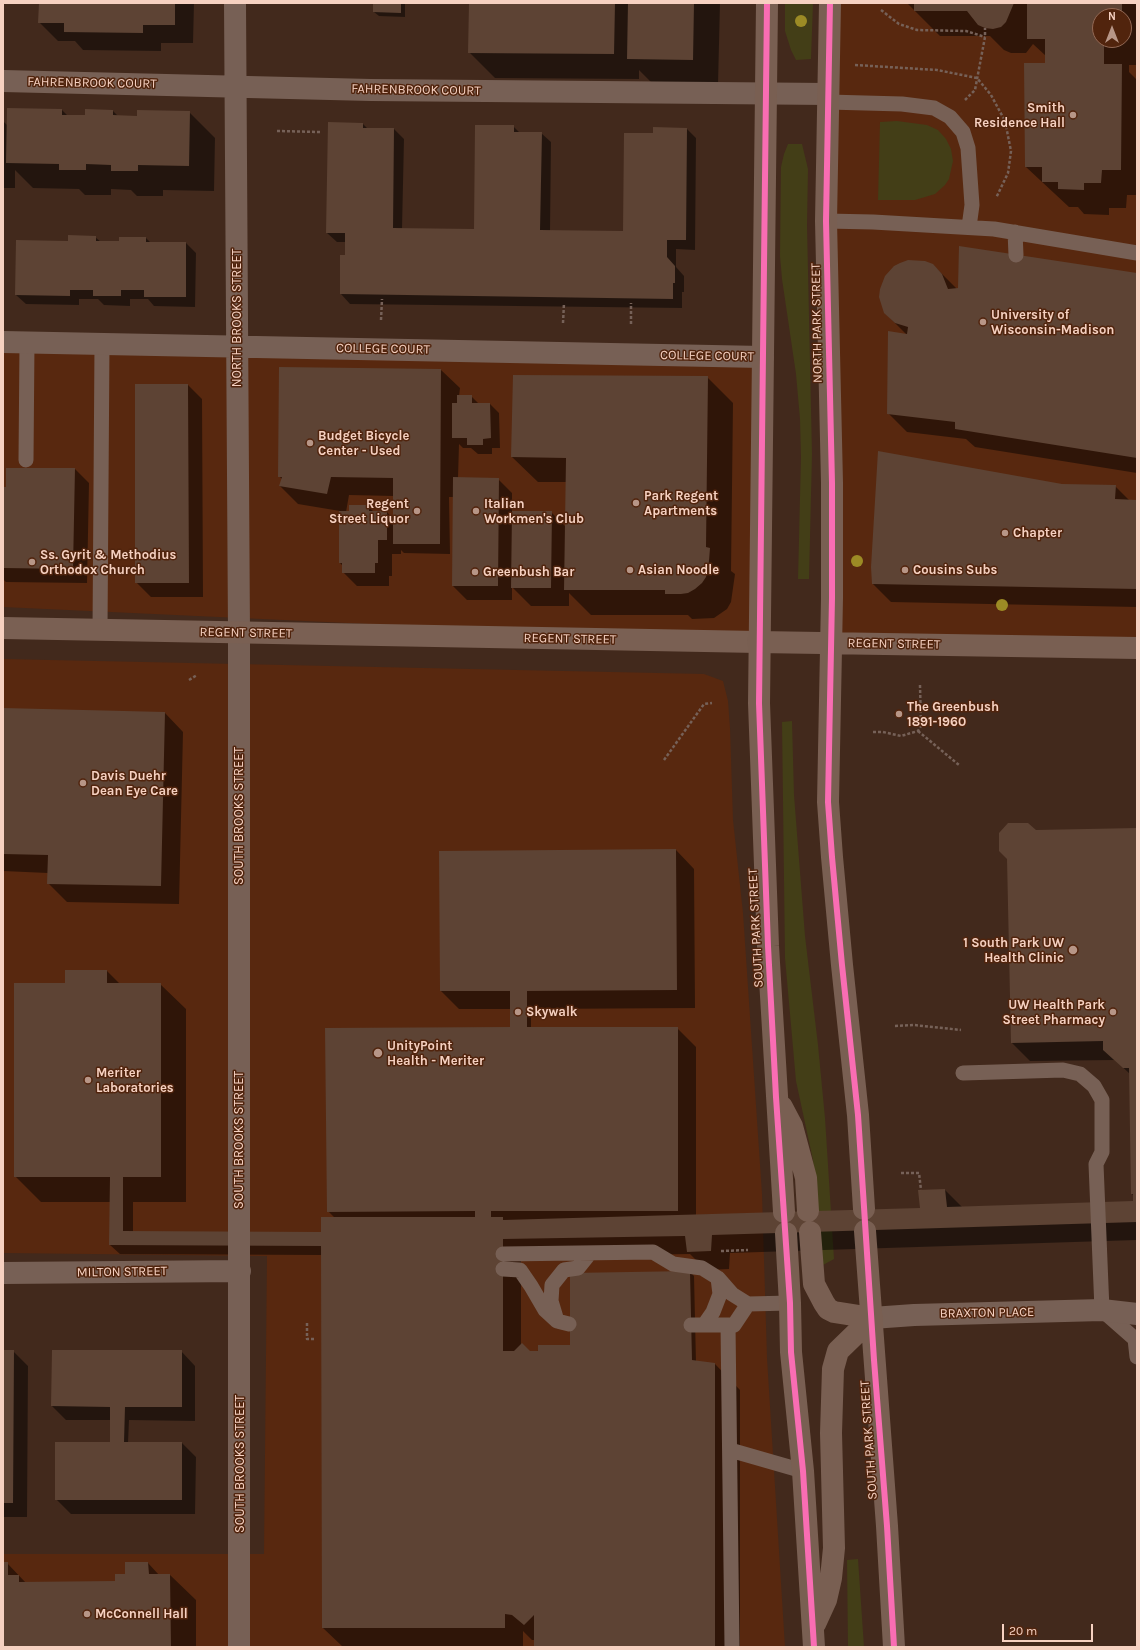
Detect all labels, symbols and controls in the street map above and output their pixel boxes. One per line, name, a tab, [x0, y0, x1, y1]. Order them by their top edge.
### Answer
north arrow	[1092, 8, 1132, 48]
text: N	[1108, 10, 1116, 23]
street label: FAHRENBROOK COURT	[27, 74, 157, 92]
street label: FAHRENBROOK COURT	[351, 81, 481, 99]
place label: Smith Residence Hall	[974, 100, 1065, 131]
marker: Smith Residence Hall	[1068, 110, 1078, 120]
street label: NORTH BROOKS STREET	[229, 249, 245, 387]
street label: NORTH PARK STREET	[808, 263, 826, 383]
place label: University of Wisconsin-Madison	[991, 307, 1114, 338]
marker: University of Wisconsin-Madison	[978, 317, 988, 327]
street label: COLLEGE COURT	[336, 340, 430, 358]
street label: COLLEGE COURT	[660, 347, 754, 365]
place label: Budget Bicycle Center - Used	[318, 428, 409, 459]
marker: Budget Bicycle Center - Used	[305, 438, 315, 448]
place label: Park Regent Apartments	[644, 488, 718, 519]
place label: Regent Street Liquor	[329, 496, 409, 527]
place label: Italian Workmen's Club	[484, 496, 584, 527]
marker: Park Regent Apartments	[631, 498, 641, 508]
marker: Regent Street Liquor	[412, 506, 422, 516]
marker: Italian Workmen's Club	[471, 506, 481, 516]
place label: Chapter	[1013, 525, 1062, 541]
marker: Chapter	[1000, 528, 1010, 538]
place label: Ss. Gyrit & Methodius Orthodox Church	[40, 547, 176, 578]
marker: Ss. Gyrit & Methodius Orthodox Church	[27, 557, 37, 567]
place label: Asian Noodle	[638, 562, 719, 578]
place label: Cousins Subs	[913, 562, 997, 578]
place label: Greenbush Bar	[483, 564, 574, 580]
marker: Asian Noodle	[625, 565, 635, 575]
marker: Cousins Subs	[900, 565, 910, 575]
marker: Greenbush Bar	[470, 567, 480, 577]
street label: REGENT STREET	[199, 624, 293, 642]
street label: REGENT STREET	[523, 630, 617, 648]
street label: REGENT STREET	[847, 635, 941, 653]
place label: The Greenbush 1891-1960	[907, 699, 999, 730]
marker: The Greenbush 1891-1960	[894, 709, 904, 719]
street label: SOUTH BROOKS STREET	[231, 747, 247, 885]
place label: Davis Duehr Dean Eye Care	[91, 768, 178, 799]
marker: Davis Duehr Dean Eye Care	[78, 778, 88, 788]
street label: SOUTH PARK STREET	[745, 868, 767, 988]
place label: 1 South Park UW Health Clinic	[963, 935, 1064, 966]
marker: 1 South Park UW Health Clinic	[1067, 944, 1079, 956]
place label: UW Health Park Street Pharmacy	[1003, 997, 1105, 1028]
place label: Skywalk	[526, 1004, 578, 1020]
marker: Skywalk	[513, 1007, 523, 1017]
marker: UW Health Park Street Pharmacy	[1108, 1007, 1118, 1017]
place label: UnityPoint Health - Meriter	[387, 1038, 484, 1069]
marker: UnityPoint Health - Meriter	[372, 1047, 384, 1059]
place label: Meriter Laboratories	[96, 1065, 174, 1096]
street label: SOUTH BROOKS STREET	[231, 1071, 247, 1209]
marker: Meriter Laboratories	[83, 1075, 93, 1085]
street label: MILTON STREET	[77, 1263, 167, 1281]
street label: BRAXTON PLACE	[939, 1304, 1035, 1322]
street label: SOUTH PARK STREET	[857, 1380, 881, 1500]
street label: SOUTH BROOKS STREET	[232, 1395, 248, 1533]
place label: McConnell Hall	[95, 1606, 188, 1622]
marker: McConnell Hall	[82, 1609, 92, 1619]
scale bar	[1004, 1616, 1095, 1642]
text: 20 m	[1009, 1624, 1037, 1638]

